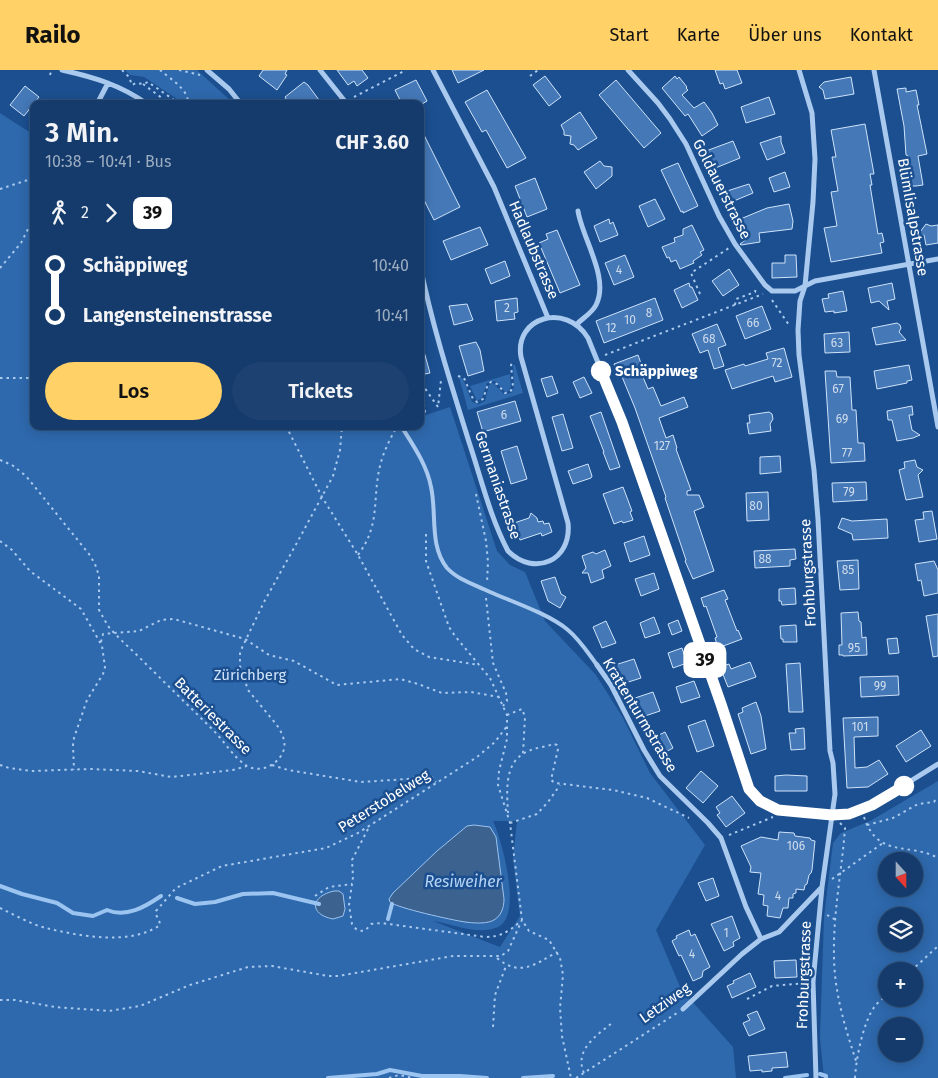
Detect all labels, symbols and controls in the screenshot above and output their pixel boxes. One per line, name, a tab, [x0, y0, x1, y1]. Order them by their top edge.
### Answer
text: Railo	[25, 21, 81, 49]
text: Start	[609, 24, 649, 46]
text: Karte	[677, 24, 720, 46]
text: Über uns	[748, 24, 822, 46]
text: Kontakt	[850, 24, 913, 46]
text: 3 Min.	[45, 116, 119, 149]
text: CHF 3.60	[336, 131, 409, 154]
street label: Goldauerstrasse	[689, 136, 755, 242]
text: 10:38 – 10:41 · Bus	[45, 152, 171, 171]
street label: Blümlisalpstrasse	[894, 157, 932, 277]
street label: Hadlaubstrasse	[505, 198, 563, 302]
icon: walk	[45, 199, 73, 227]
icon: forward	[97, 199, 125, 227]
text: 39	[143, 202, 162, 224]
text: 2	[81, 203, 89, 222]
text: Schäppiweg	[83, 254, 188, 277]
text: 10:40	[372, 256, 409, 275]
house number: 4	[616, 263, 623, 277]
house number: 2	[504, 301, 510, 315]
text: Langensteinenstrasse	[83, 304, 272, 327]
text: 10:41	[375, 306, 409, 325]
house number: 8	[646, 306, 653, 320]
house number: 10	[624, 313, 636, 327]
house number: 66	[747, 316, 759, 330]
house number: 12	[605, 321, 617, 335]
house number: 68	[702, 332, 716, 346]
house number: 63	[831, 336, 843, 350]
house number: 72	[771, 356, 783, 370]
marker: Schäppiweg	[591, 361, 611, 381]
button: Los	[45, 362, 222, 420]
button: Tickets	[232, 362, 409, 420]
place label: Schäppiweg	[615, 362, 698, 380]
house number: 67	[832, 382, 844, 396]
house number: 6	[501, 408, 507, 422]
house number: 69	[836, 412, 848, 426]
street label: Germaniastrasse	[471, 429, 525, 541]
house number: 127	[654, 439, 670, 453]
house number: 77	[842, 446, 852, 460]
house number: 79	[843, 485, 855, 499]
house number: 80	[749, 499, 763, 513]
street label: Frohburgstrasse	[796, 518, 820, 628]
house number: 88	[758, 552, 772, 566]
house number: 85	[842, 563, 854, 577]
house number: 95	[848, 641, 860, 655]
line badge: 39	[682, 644, 728, 676]
text: 39	[695, 649, 715, 671]
street label: Krattenturmstrasse	[599, 654, 681, 776]
park label: Zürichberg	[214, 666, 287, 684]
street label: Batteriestrasse	[171, 674, 255, 758]
house number: 99	[874, 679, 886, 693]
house number: 101	[852, 720, 868, 734]
street label: Peterstobelweg	[335, 766, 433, 836]
unlabelled marker	[894, 776, 914, 796]
house number: 106	[787, 839, 805, 853]
north arrow	[878, 852, 922, 898]
map controls	[878, 852, 923, 1062]
water label: Resiweiher	[424, 872, 503, 891]
house number: 4	[775, 889, 782, 903]
button: layers	[878, 907, 923, 952]
street label: Frohburgstrasse	[793, 921, 815, 1029]
house number: 1	[723, 926, 729, 940]
house number: 4	[689, 947, 696, 961]
button: +	[878, 962, 923, 1007]
street label: Letziweg	[636, 979, 694, 1027]
button: −	[878, 1017, 923, 1062]

